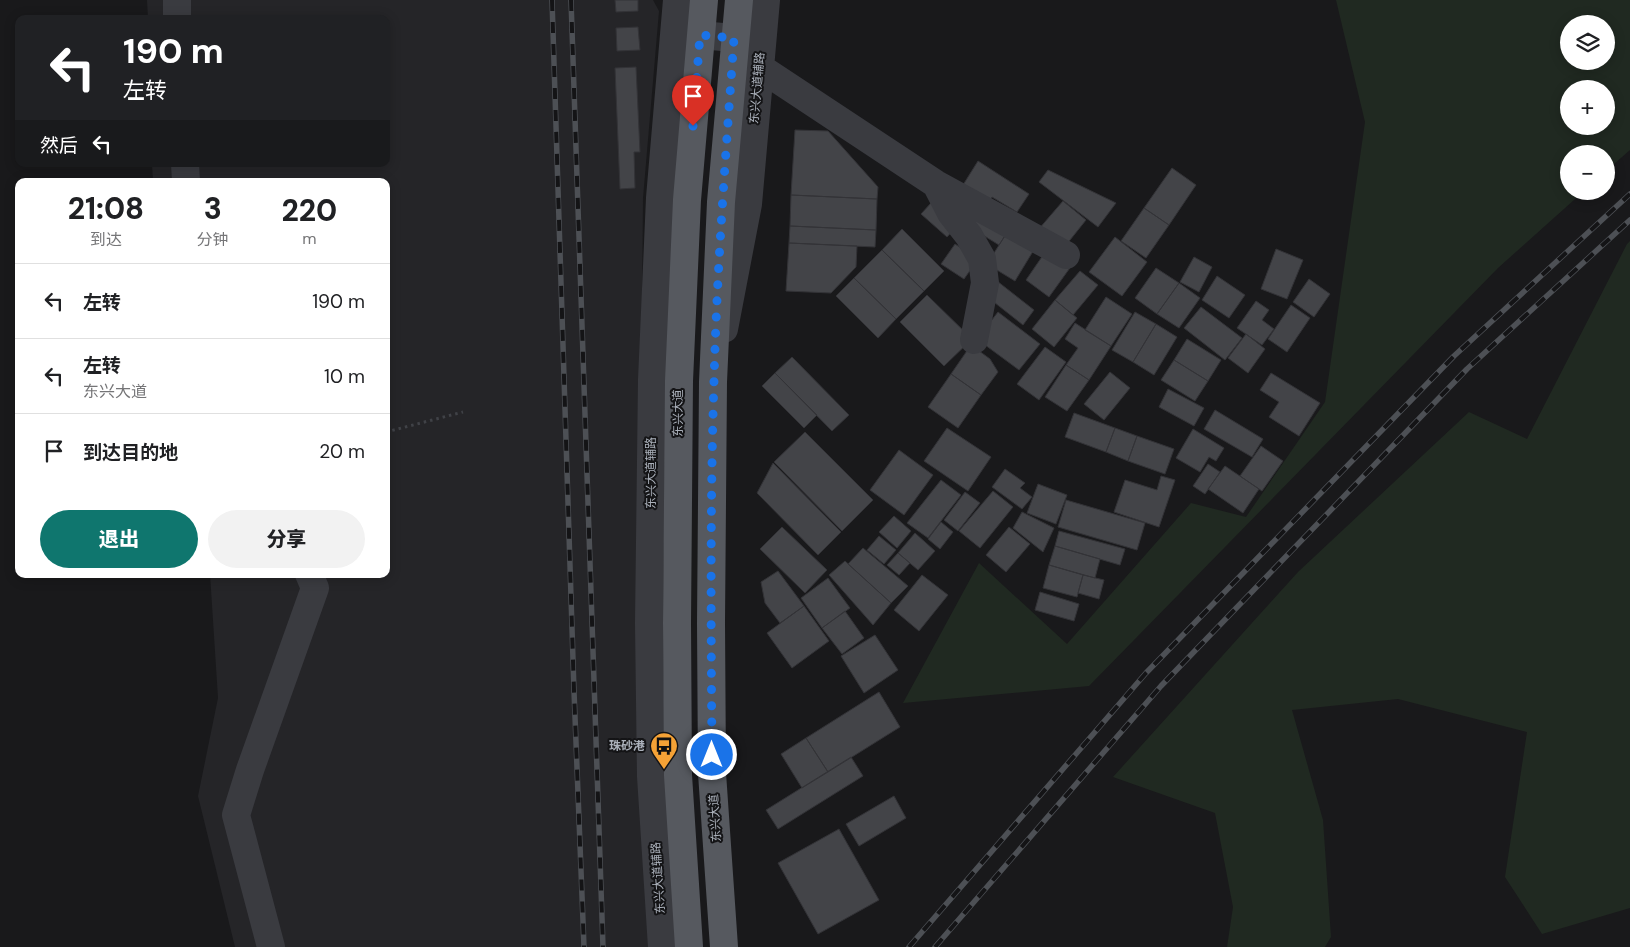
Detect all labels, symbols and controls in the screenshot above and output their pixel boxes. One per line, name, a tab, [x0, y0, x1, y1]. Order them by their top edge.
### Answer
map controls	[1560, 15, 1615, 200]
button: layers	[1560, 15, 1615, 70]
text: 190 m	[123, 28, 224, 74]
icon: left	[40, 35, 105, 100]
street label: 东兴大道辅路	[746, 51, 768, 125]
pin	[672, 75, 714, 126]
text: 左转	[123, 76, 167, 105]
button: +	[1560, 80, 1615, 135]
icon: arrive	[679, 82, 707, 110]
icon: left	[88, 130, 116, 158]
text: 然后	[40, 133, 78, 158]
button: −	[1560, 145, 1615, 200]
text: 21:08	[68, 189, 144, 228]
text: 3	[204, 189, 222, 228]
text: 220	[282, 191, 337, 230]
text: m	[302, 228, 317, 249]
text: 到达	[90, 229, 122, 250]
text: 分钟	[197, 229, 229, 250]
icon: left	[40, 287, 68, 315]
text: 190 m	[312, 289, 365, 314]
text: 左转	[83, 290, 121, 315]
text: 左转	[83, 353, 121, 378]
icon: left	[40, 362, 68, 390]
text: 10 m	[324, 364, 365, 389]
text: 东兴大道	[83, 381, 147, 402]
street label: 东兴大道	[670, 389, 686, 437]
icon: arrive	[40, 437, 68, 465]
street label: 东兴大道辅路	[643, 437, 659, 509]
text: 20 m	[319, 439, 365, 464]
text: 到达目的地	[83, 440, 178, 465]
button: 退出	[40, 510, 198, 568]
button: 分享	[208, 510, 365, 568]
position arrow	[685, 728, 737, 780]
bus stop icon: 珠砂港	[649, 731, 679, 770]
place label: 珠砂港	[609, 738, 645, 754]
street label: 东兴大道	[705, 793, 725, 843]
street label: 东兴大道辅路	[648, 842, 668, 914]

